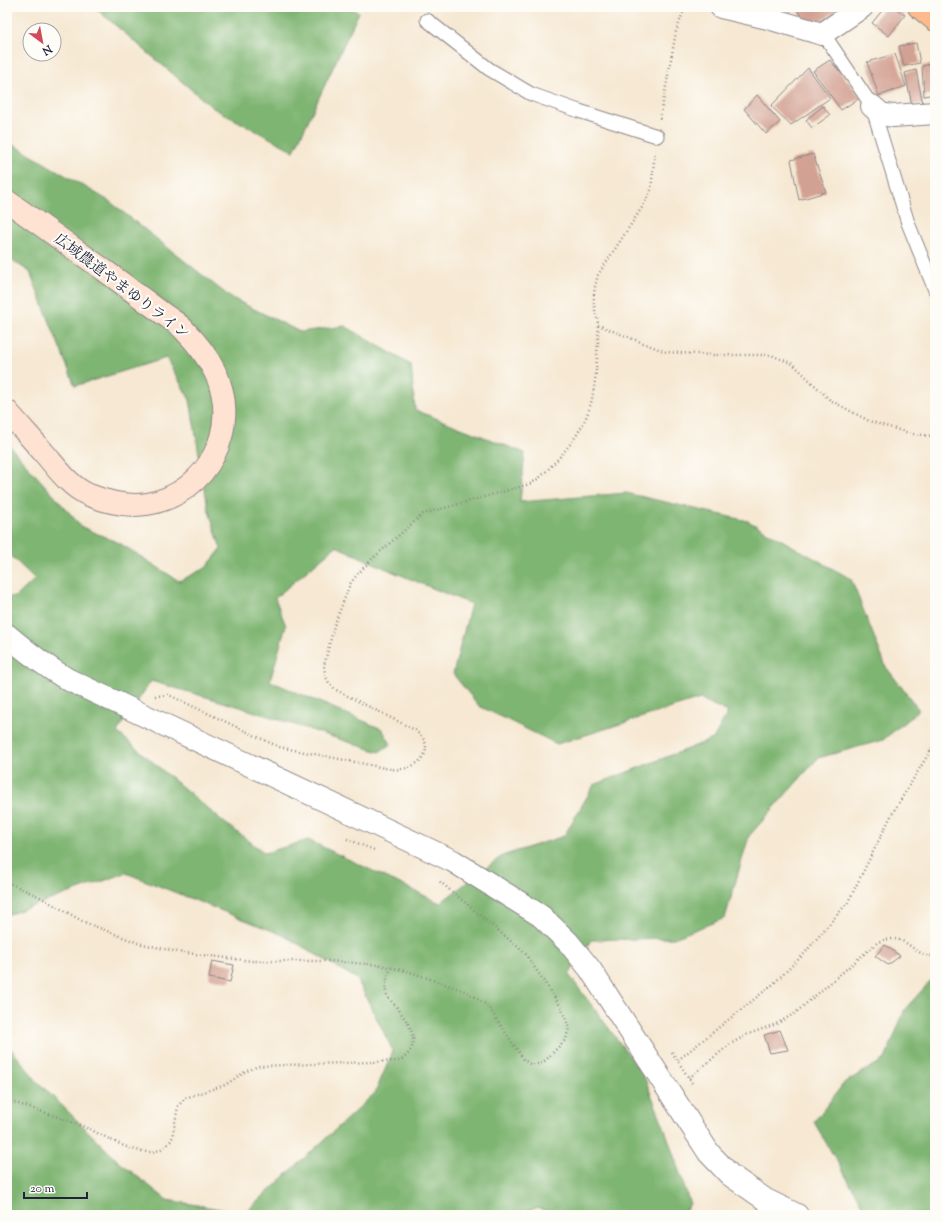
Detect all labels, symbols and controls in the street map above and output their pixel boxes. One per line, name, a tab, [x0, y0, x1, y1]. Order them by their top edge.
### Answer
north arrow	[22, 22, 62, 62]
text: N	[39, 40, 56, 59]
street label: 広域農道やまゆりライン	[49, 229, 193, 345]
scale bar	[24, 1174, 87, 1200]
text: 20 m	[30, 1180, 55, 1198]

